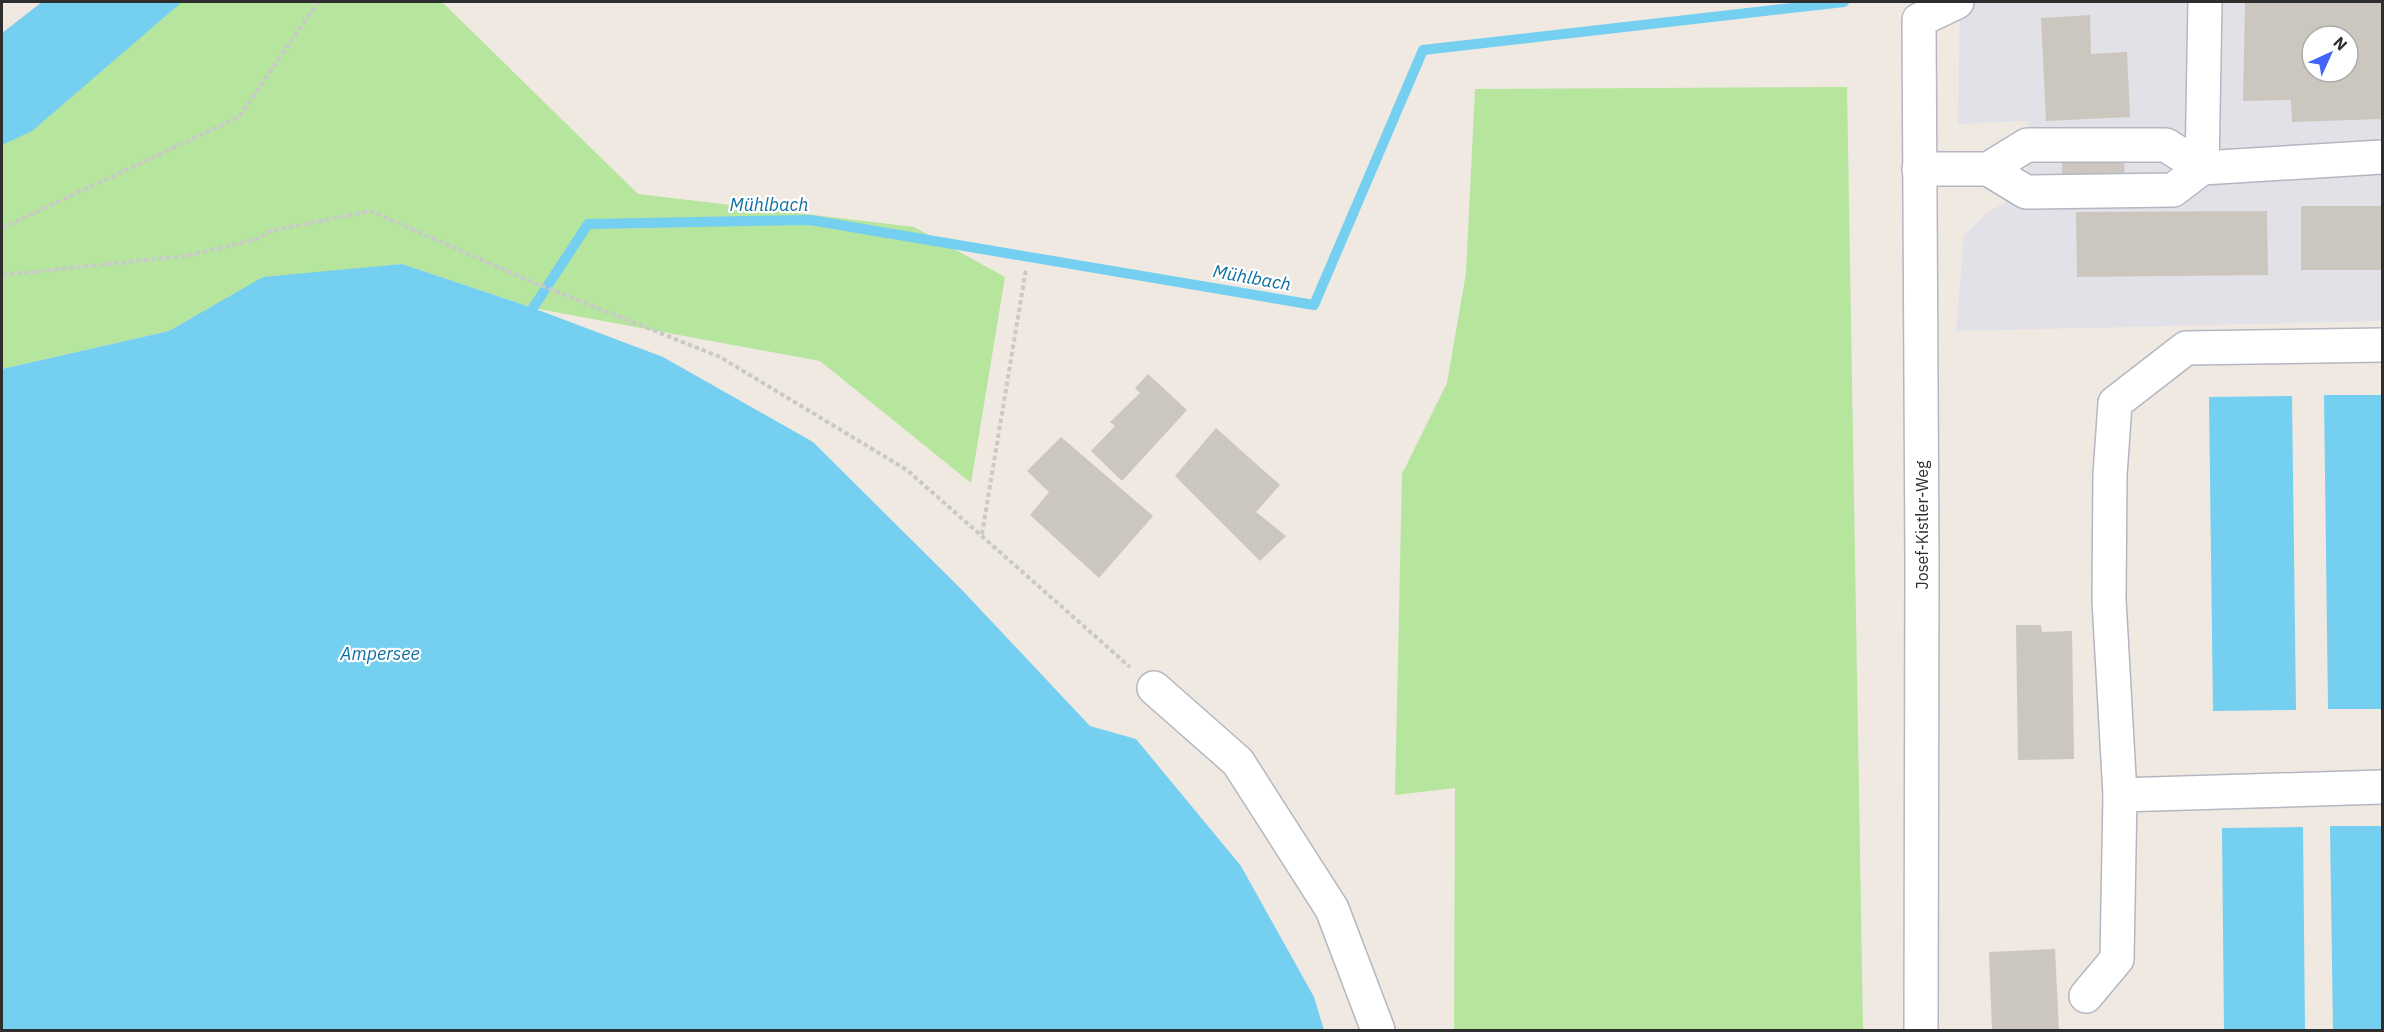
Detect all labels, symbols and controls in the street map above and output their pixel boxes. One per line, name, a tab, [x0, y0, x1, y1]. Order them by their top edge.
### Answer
north arrow	[2300, 24, 2360, 84]
text: N	[2329, 32, 2352, 55]
water label: Mühlbach	[730, 193, 808, 216]
water label: Mühlbach	[1211, 259, 1293, 296]
street label: Josef-Kistler-Weg	[1912, 460, 1932, 589]
water label: Ampersee	[339, 642, 420, 665]

